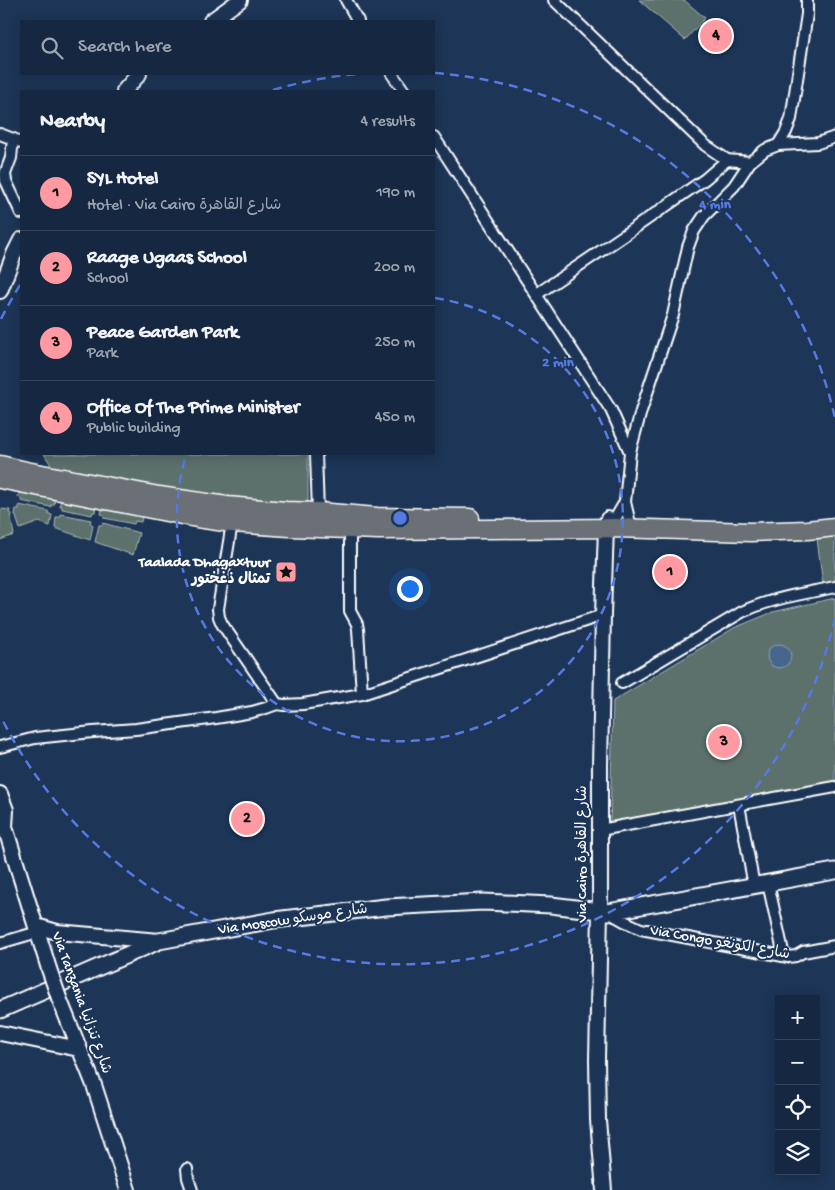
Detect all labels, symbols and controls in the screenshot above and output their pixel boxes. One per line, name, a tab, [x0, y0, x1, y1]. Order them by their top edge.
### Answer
pin: 4	[700, 17, 732, 55]
search box	[20, 20, 435, 75]
icon: search	[38, 34, 66, 62]
text: Search here	[78, 36, 172, 59]
text: Nearby	[40, 110, 105, 135]
text: 4 results	[360, 113, 415, 132]
text: SYL Hotel	[87, 168, 159, 191]
text: 1	[53, 184, 59, 203]
text: 190 m	[376, 184, 415, 203]
text: 4 min	[698, 196, 732, 214]
text: Hotel · Via Cairo شارع القاهرة	[87, 197, 281, 216]
text: Raage Ugaas School	[87, 247, 247, 270]
text: 2	[52, 259, 60, 278]
text: 200 m	[374, 259, 415, 278]
text: School	[87, 270, 129, 289]
text: Peace Garden Park	[87, 322, 239, 345]
text: 3	[52, 334, 60, 353]
text: 250 m	[375, 334, 415, 353]
text: Park	[87, 345, 118, 364]
text: 2 min	[542, 354, 575, 372]
text: Office Of The Prime Minister	[87, 397, 299, 420]
text: 4	[52, 409, 60, 428]
text: 450 m	[375, 409, 415, 428]
text: Public building	[87, 420, 181, 439]
centre of rings	[391, 509, 409, 527]
pin: 1	[654, 553, 686, 591]
place label: Taalada Dhagaxtuur تمثال ذغختور	[138, 554, 272, 589]
place icon: Taalada Dhagaxtuur تمثال ذغختور	[274, 560, 298, 584]
your location	[397, 576, 423, 602]
pin: 3	[708, 723, 740, 761]
street label: Via Cairo شارع القاهرة	[574, 785, 592, 924]
pin: 2	[231, 800, 263, 838]
street label: Via Moscow شارع موسكو	[216, 901, 369, 940]
street label: Via Congo شارع الكونغو	[648, 922, 791, 964]
street label: Via Tanzania شارع تنزانيا	[47, 929, 115, 1076]
map controls	[775, 995, 820, 1175]
button: +	[775, 995, 820, 1040]
button: −	[775, 1040, 820, 1085]
button: locate	[775, 1085, 820, 1130]
button: layers	[775, 1130, 820, 1175]

